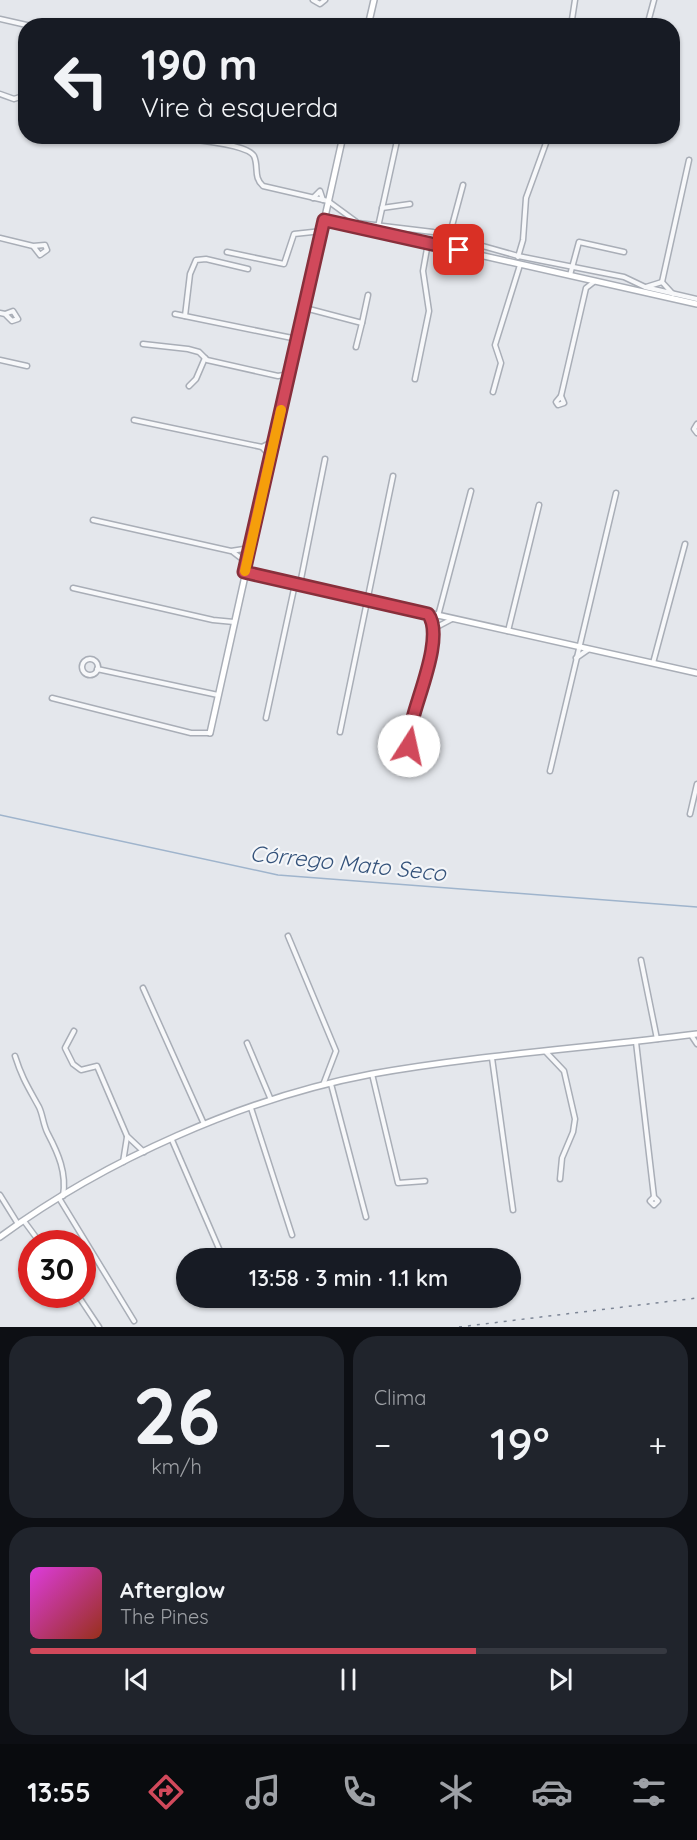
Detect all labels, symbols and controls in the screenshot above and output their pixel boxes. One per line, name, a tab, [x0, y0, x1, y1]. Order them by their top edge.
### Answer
text: 190 m	[141, 38, 257, 91]
icon: left	[42, 42, 120, 120]
text: Vire à esquerda	[141, 90, 338, 124]
pin	[433, 224, 484, 275]
icon: arrive	[442, 233, 475, 266]
position arrow	[377, 714, 441, 778]
water label: Córrego Mato Seco	[249, 839, 449, 887]
speed limit sign: 30	[18, 1230, 96, 1308]
text: 13:58 · 3 min · 1.1 km	[249, 1264, 448, 1292]
text: 26	[133, 1366, 220, 1464]
text: Clima	[374, 1385, 426, 1410]
text: 19°	[490, 1415, 550, 1471]
text: −	[374, 1424, 391, 1465]
text: +	[648, 1424, 667, 1465]
text: km/h	[151, 1454, 202, 1479]
text: Afterglow	[120, 1576, 225, 1604]
text: The Pines	[120, 1604, 209, 1629]
icon: previous	[120, 1663, 153, 1696]
icon: pause	[332, 1663, 365, 1696]
icon: next	[544, 1663, 577, 1696]
icon: directions	[145, 1771, 187, 1813]
icon: music	[242, 1771, 284, 1813]
icon: phone	[338, 1771, 380, 1813]
icon: climate	[435, 1771, 477, 1813]
icon: car	[531, 1771, 573, 1813]
icon: filters	[628, 1771, 670, 1813]
text: 13:55	[27, 1775, 91, 1809]

